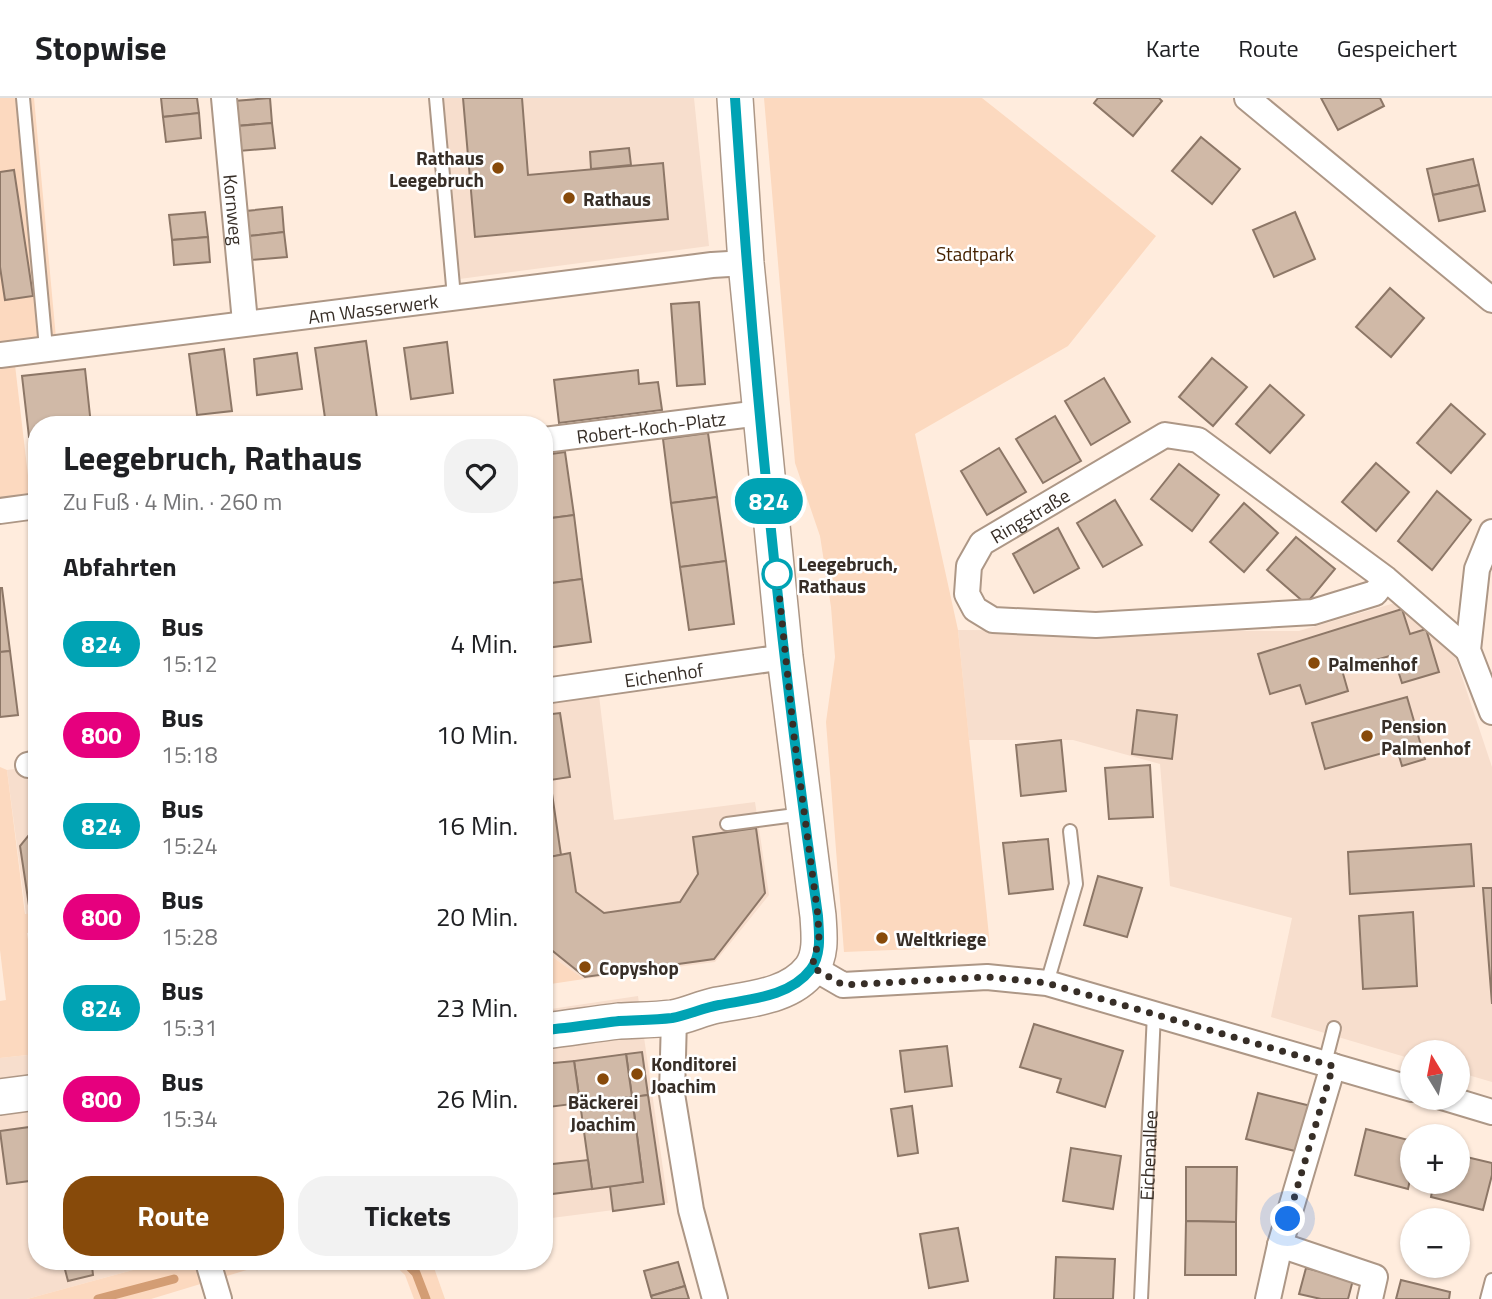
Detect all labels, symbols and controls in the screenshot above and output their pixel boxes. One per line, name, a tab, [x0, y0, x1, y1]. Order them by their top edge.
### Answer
text: Stopwise	[35, 23, 167, 73]
text: Karte	[1146, 30, 1200, 66]
text: Route	[1238, 30, 1299, 66]
text: Gespeichert	[1337, 30, 1457, 66]
place label: Rathaus Leegebruch	[389, 143, 484, 194]
marker: Rathaus Leegebruch	[490, 160, 506, 176]
street label: Kornweg	[217, 173, 252, 246]
place label: Rathaus	[583, 184, 651, 213]
marker: Rathaus	[561, 190, 577, 206]
park label: Stadtpark	[936, 239, 1014, 268]
street label: Am Wasserwerk	[306, 285, 440, 330]
street label: Robert-Koch-Platz	[575, 403, 728, 450]
text: Leegebruch, Rathaus	[63, 433, 362, 483]
button: heart	[444, 439, 518, 513]
line badge: 824	[729, 478, 809, 524]
street label: Ringstraße	[984, 480, 1075, 550]
text: 824	[749, 483, 789, 519]
text: Zu Fuß · 4 Min. · 260 m	[63, 484, 282, 519]
text: Abfahrten	[63, 547, 177, 586]
place label: Leegebruch, Rathaus	[798, 549, 898, 600]
marker: Leegebruch, Rathaus	[762, 559, 792, 589]
text: Bus	[161, 607, 203, 646]
text: 4 Min.	[451, 624, 518, 663]
text: 824	[81, 626, 122, 662]
text: 15:12	[161, 646, 218, 681]
place label: Palmenhof	[1328, 649, 1418, 678]
street label: Eichenhof	[622, 654, 706, 694]
marker: Palmenhof	[1306, 655, 1322, 671]
text: Bus	[161, 698, 203, 737]
place label: Pension Palmenhof	[1381, 711, 1471, 762]
text: 10 Min.	[436, 715, 518, 754]
text: 800	[81, 717, 122, 753]
marker: Pension Palmenhof	[1359, 728, 1375, 744]
text: 15:18	[161, 737, 218, 772]
text: Bus	[161, 789, 203, 828]
text: 16 Min.	[436, 806, 518, 845]
text: 824	[81, 808, 122, 844]
text: 15:24	[161, 828, 218, 863]
text: Bus	[161, 880, 203, 919]
text: 20 Min.	[436, 897, 518, 936]
text: 800	[81, 899, 122, 935]
text: 15:28	[161, 919, 218, 954]
place label: Weltkriege	[896, 924, 987, 953]
marker: Weltkriege	[874, 930, 890, 946]
place label: Copyshop	[599, 953, 679, 982]
marker: Copyshop	[577, 959, 593, 975]
text: Bus	[161, 971, 203, 1010]
text: 23 Min.	[436, 988, 518, 1027]
text: 824	[81, 990, 122, 1026]
text: 15:31	[161, 1010, 218, 1045]
north arrow	[1400, 1040, 1470, 1110]
map controls	[1400, 1040, 1470, 1278]
place label: Konditorei Joachim	[651, 1049, 737, 1100]
text: Bus	[161, 1062, 203, 1101]
marker: Konditorei Joachim	[629, 1066, 645, 1082]
marker: Bäckerei Joachim	[595, 1071, 611, 1087]
text: 26 Min.	[436, 1079, 518, 1118]
text: 800	[81, 1081, 122, 1117]
place label: Bäckerei Joachim	[568, 1087, 638, 1138]
text: 15:34	[161, 1101, 218, 1136]
street label: Eichenallee	[1131, 1109, 1164, 1201]
button: +	[1400, 1124, 1470, 1194]
button: Route	[63, 1176, 284, 1256]
button: Tickets	[298, 1176, 518, 1256]
your location	[1270, 1201, 1305, 1236]
button: −	[1400, 1208, 1470, 1278]

